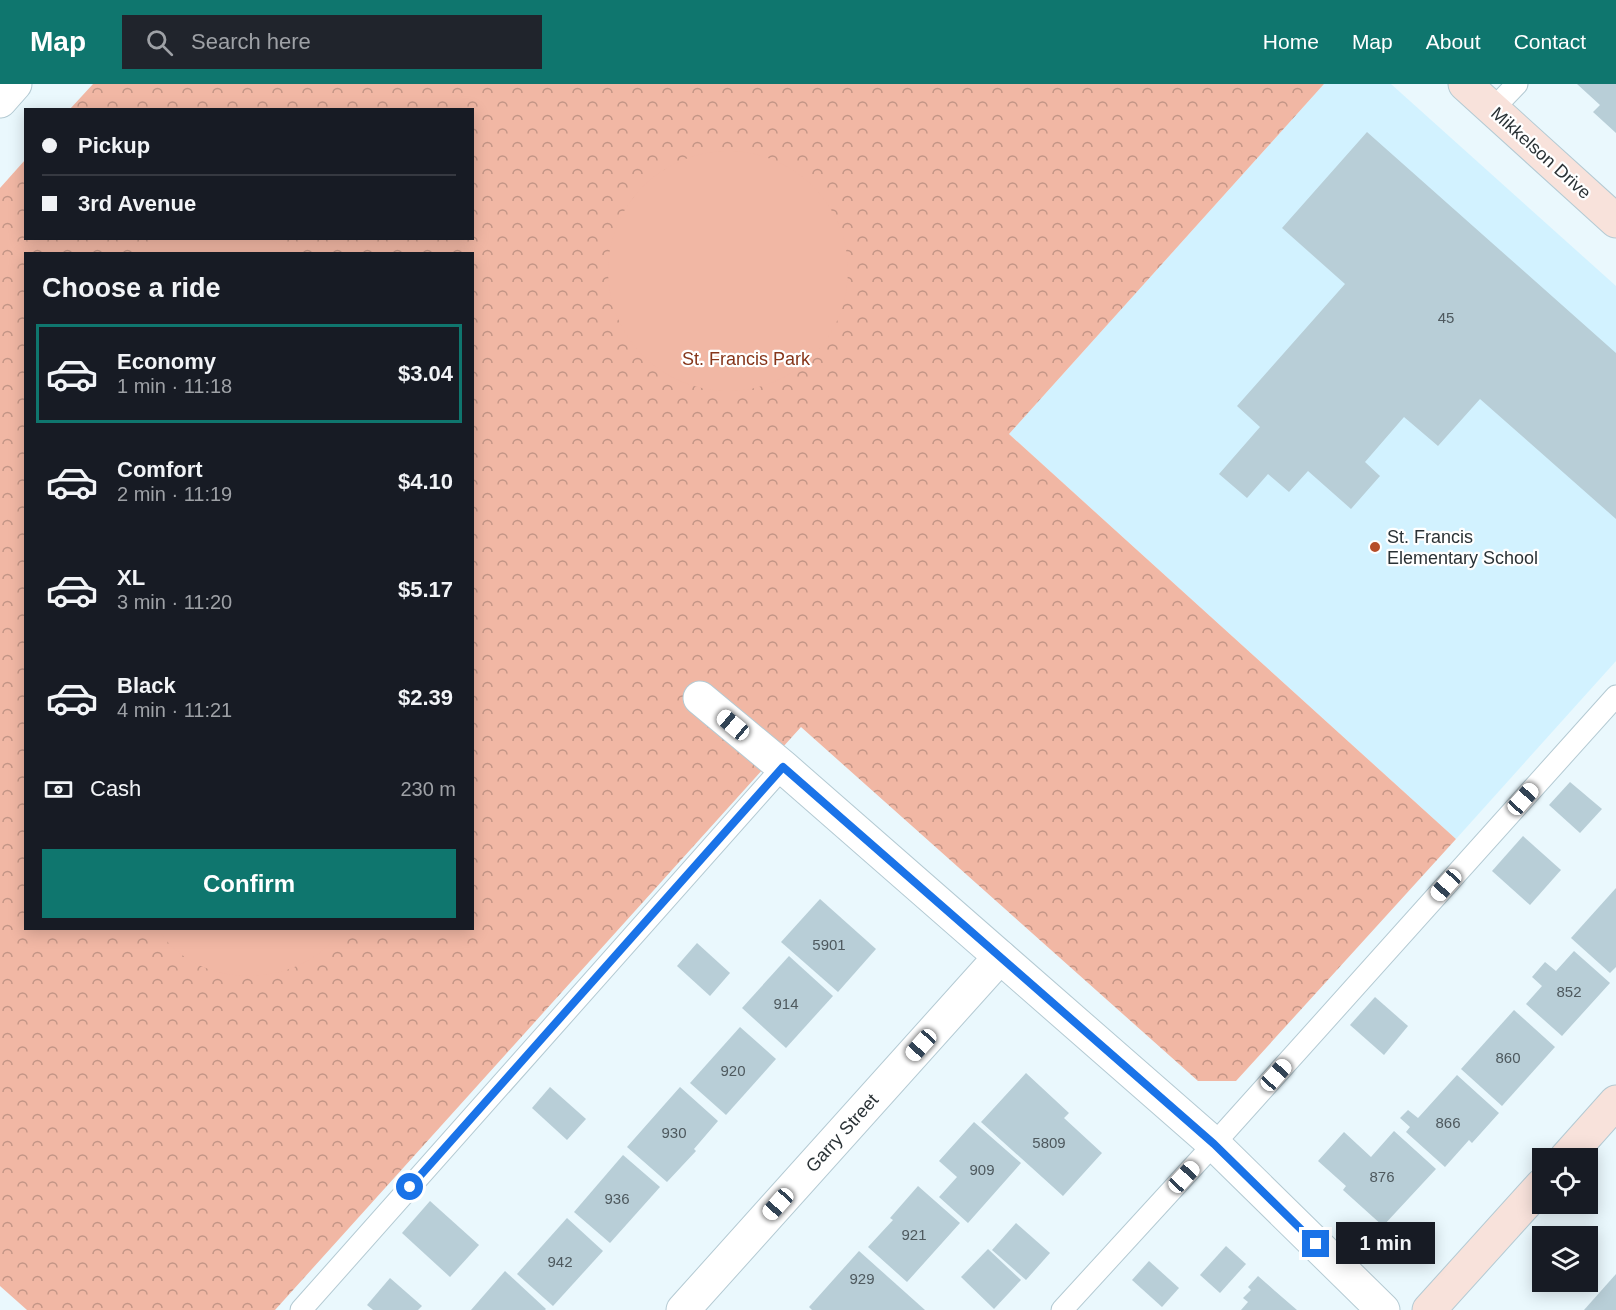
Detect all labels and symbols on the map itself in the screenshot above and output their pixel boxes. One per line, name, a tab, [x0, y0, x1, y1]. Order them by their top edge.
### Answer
street label: Mikkelson Drive	[1487, 103, 1595, 203]
house number: 45	[1438, 309, 1454, 326]
park label: St. Francis Park	[682, 349, 811, 369]
place label: St. Francis Elementary School	[1387, 527, 1538, 568]
marker: St. Francis Elementary School	[1368, 540, 1382, 554]
car	[713, 707, 753, 743]
car	[1504, 780, 1542, 818]
car	[1427, 866, 1465, 904]
house number: 5901	[812, 936, 846, 953]
house number: 852	[1556, 983, 1582, 1000]
house number: 914	[773, 995, 799, 1012]
car	[902, 1026, 940, 1064]
house number: 860	[1495, 1049, 1521, 1066]
car	[1257, 1056, 1295, 1094]
house number: 920	[720, 1062, 746, 1079]
street label: Garry Street	[802, 1090, 882, 1176]
house number: 866	[1435, 1114, 1461, 1131]
house number: 930	[661, 1124, 687, 1141]
house number: 5809	[1032, 1134, 1066, 1151]
car	[1165, 1158, 1203, 1196]
house number: 909	[969, 1161, 995, 1178]
house number: 876	[1369, 1168, 1395, 1185]
route start	[396, 1173, 423, 1200]
car	[759, 1185, 797, 1223]
house number: 936	[604, 1190, 630, 1207]
callout: 1 min	[1337, 1223, 1436, 1265]
house number: 921	[901, 1226, 927, 1243]
route end	[1302, 1230, 1329, 1257]
house number: 942	[547, 1253, 573, 1270]
house number: 929	[849, 1270, 875, 1287]

